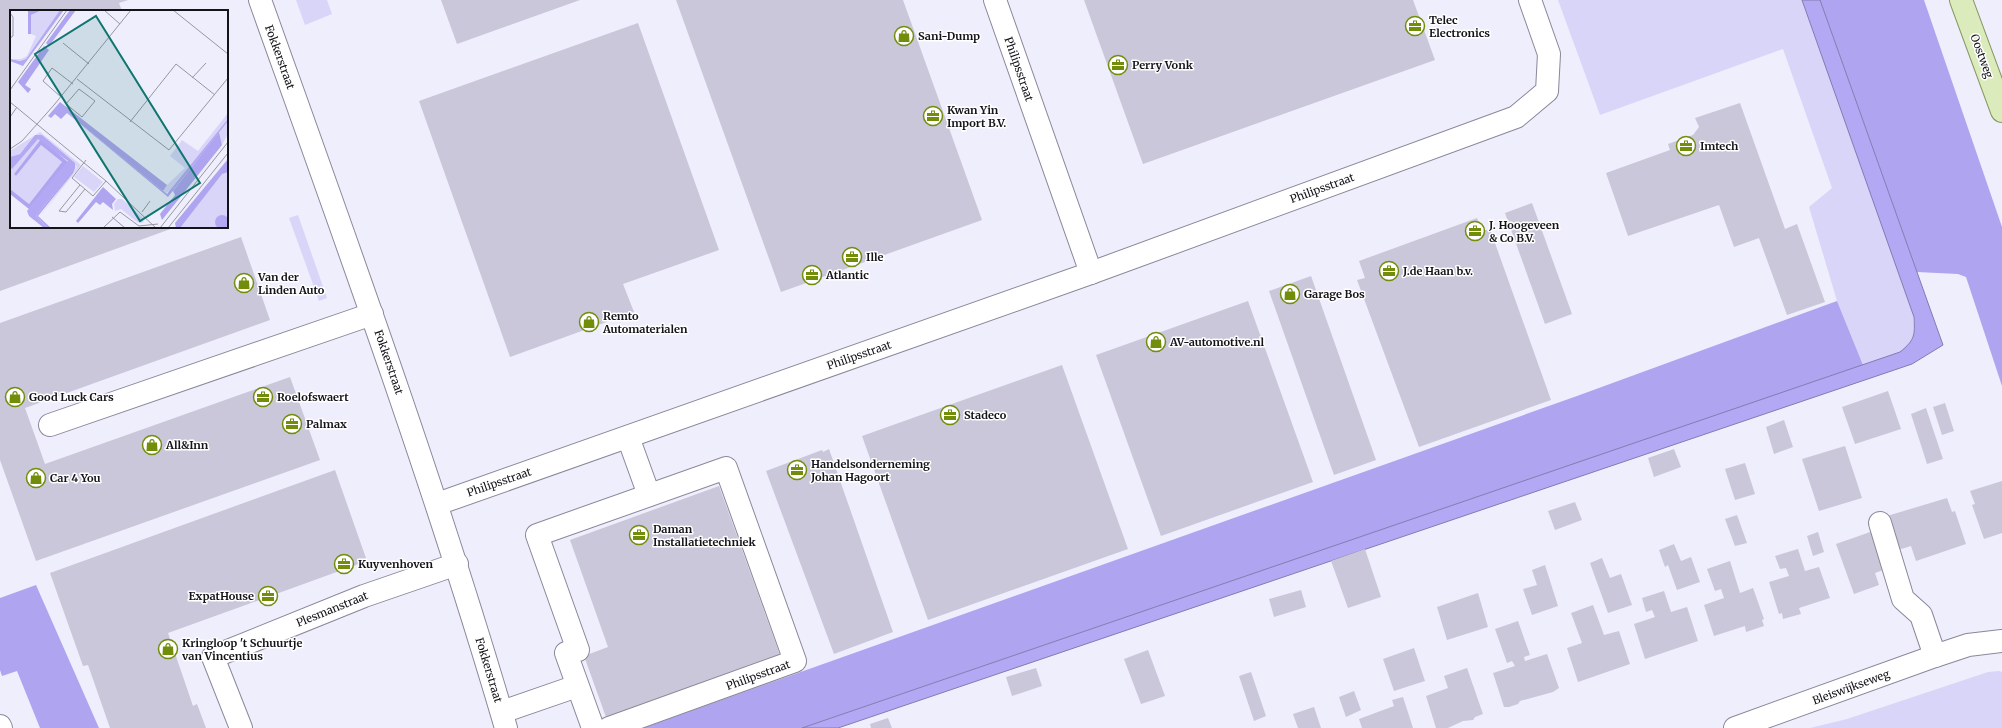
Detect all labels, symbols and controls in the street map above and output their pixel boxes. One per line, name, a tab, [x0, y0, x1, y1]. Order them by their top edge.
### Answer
inset map	[10, 10, 228, 228]
place label: Telec Electronics	[1429, 13, 1490, 40]
office icon: Telec Electronics	[1404, 15, 1426, 37]
street label: Fokkerstraat	[262, 23, 298, 92]
shop icon: Sani-Dump	[893, 25, 915, 47]
place label: Sani-Dump	[918, 29, 980, 43]
street label: Oostweg	[1968, 32, 1997, 80]
street label: Philipsstraat	[1001, 35, 1037, 104]
office icon: Perry Vonk	[1107, 54, 1129, 76]
place label: Perry Vonk	[1132, 58, 1194, 72]
place label: Kwan Yin Import B.V.	[947, 103, 1006, 130]
office icon: Kwan Yin Import B.V.	[922, 105, 944, 127]
office icon: Imtech	[1675, 135, 1697, 157]
place label: Imtech	[1700, 139, 1739, 153]
street label: Philipsstraat	[1288, 170, 1357, 206]
place label: J. Hoogeveen & Co B.V.	[1488, 218, 1560, 245]
office icon: J. Hoogeveen & Co B.V.	[1464, 220, 1486, 242]
office icon: Ille	[841, 246, 863, 268]
place label: Ille	[866, 250, 884, 264]
office icon: J.de Haan b.v.	[1378, 260, 1400, 282]
office icon: Atlantic	[801, 264, 823, 286]
place label: J.de Haan b.v.	[1402, 264, 1473, 278]
place label: Atlantic	[825, 268, 869, 282]
place label: Van der Linden Auto	[257, 270, 325, 297]
shop icon: Van der Linden Auto	[233, 272, 255, 294]
shop icon: Garage Bos	[1279, 283, 1301, 305]
place label: Garage Bos	[1304, 287, 1365, 301]
place label: Remto Automaterialen	[602, 309, 688, 336]
shop icon: Remto Automaterialen	[578, 311, 600, 333]
street label: Fokkerstraat	[371, 328, 407, 397]
shop icon: AV-automotive.nl	[1145, 331, 1167, 353]
place label: AV-automotive.nl	[1169, 335, 1264, 349]
street label: Philipsstraat	[825, 337, 894, 373]
shop icon: Good Luck Cars	[4, 386, 26, 408]
office icon: Roelofswaert	[252, 386, 274, 408]
place label: Good Luck Cars	[29, 390, 114, 404]
place label: Roelofswaert	[277, 390, 349, 404]
office icon: Stadeco	[939, 404, 961, 426]
place label: Stadeco	[964, 408, 1007, 422]
office icon: Palmax	[281, 413, 303, 435]
place label: Palmax	[306, 417, 347, 431]
shop icon: All&Inn	[141, 434, 163, 456]
place label: All&Inn	[165, 438, 209, 452]
place label: Handelsonderneming Johan Hagoort	[810, 457, 930, 484]
office icon: Handelsonderneming Johan Hagoort	[786, 459, 808, 481]
street label: Philipsstraat	[465, 464, 534, 500]
shop icon: Car 4 You	[25, 467, 47, 489]
place label: Car 4 You	[50, 471, 101, 485]
place label: Daman Installatietechniek	[653, 522, 756, 549]
office icon: Daman Installatietechniek	[628, 524, 650, 546]
office icon: Kuyvenhoven	[333, 553, 355, 575]
place label: Kuyvenhoven	[358, 557, 434, 571]
office icon: ExpatHouse	[257, 585, 279, 607]
street label: Plesmanstraat	[294, 588, 371, 630]
place label: ExpatHouse	[188, 589, 254, 603]
place label: Kringloop 't Schuurtje van Vincentius	[181, 636, 302, 663]
street label: Fokkerstraat	[472, 636, 506, 705]
shop icon: Kringloop 't Schuurtje van Vincentius	[157, 638, 179, 660]
street label: Philipsstraat	[724, 657, 793, 693]
street label: Bleiswijkseweg	[1810, 666, 1892, 707]

